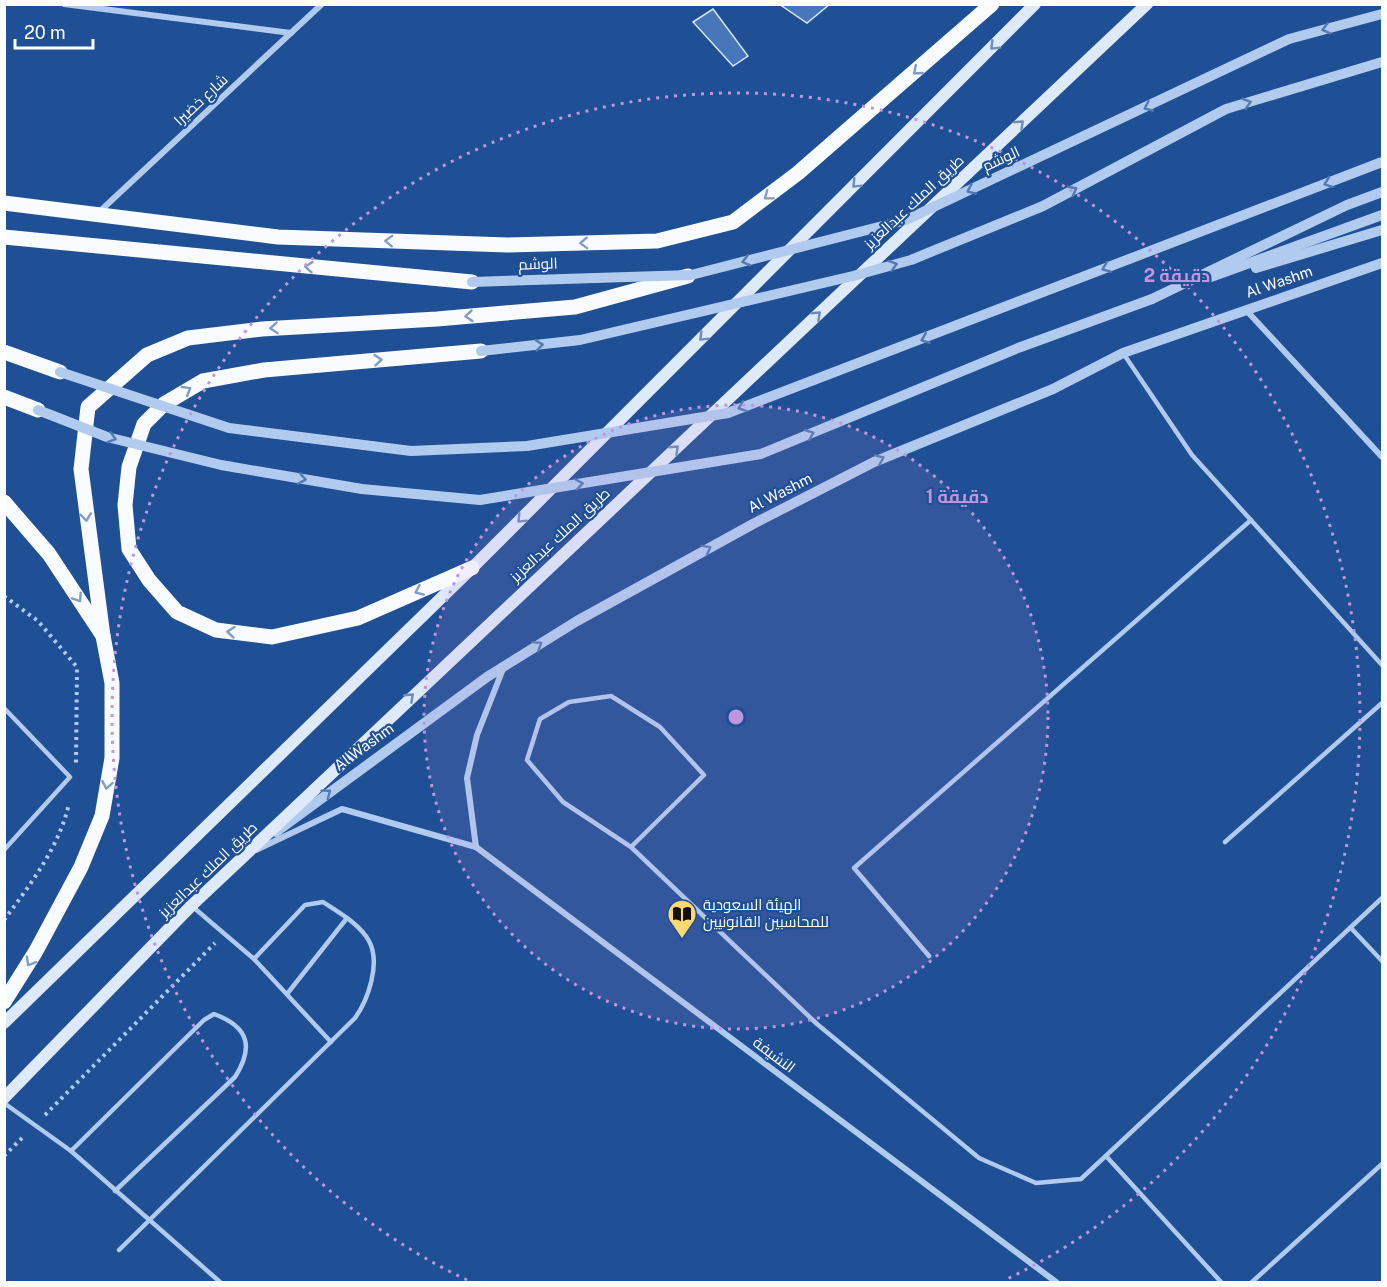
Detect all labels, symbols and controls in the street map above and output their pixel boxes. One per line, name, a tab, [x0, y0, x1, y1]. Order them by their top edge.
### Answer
scale bar	[15, 12, 93, 50]
text: 20 m	[24, 22, 66, 43]
one-way arrow	[1321, 22, 1331, 35]
one-way arrow	[990, 38, 1001, 49]
one-way arrow	[913, 64, 924, 75]
street label: شارع خضيرا	[170, 71, 233, 131]
one-way arrow	[1241, 98, 1252, 110]
one-way arrow	[1143, 99, 1154, 111]
one-way arrow	[1013, 120, 1024, 131]
street label: الوشم	[979, 143, 1023, 176]
street label: طريق الملك عبدالعزيز	[860, 151, 968, 254]
one-way arrow	[1323, 175, 1334, 188]
one-way arrow	[852, 176, 863, 187]
one-way arrow	[967, 182, 978, 194]
one-way arrow	[1066, 186, 1077, 197]
one-way arrow	[763, 189, 774, 200]
one-way arrow	[384, 235, 393, 248]
one-way arrow	[579, 237, 588, 250]
one-way arrow	[741, 253, 751, 266]
street label: الوشم	[518, 254, 558, 275]
one-way arrow	[887, 260, 898, 272]
one-way arrow	[304, 261, 313, 274]
one-way arrow	[1102, 261, 1113, 273]
street label: Al Washm	[1243, 262, 1314, 301]
text: 2 دقيقة	[1144, 265, 1210, 286]
one-way arrow	[464, 309, 473, 322]
one-way arrow	[810, 311, 820, 322]
one-way arrow	[270, 322, 279, 335]
one-way arrow	[699, 330, 710, 340]
one-way arrow	[920, 332, 931, 344]
one-way arrow	[535, 339, 544, 352]
one-way arrow	[374, 354, 383, 367]
one-way arrow	[181, 386, 191, 398]
one-way arrow	[737, 400, 748, 413]
one-way arrow	[803, 429, 814, 441]
one-way arrow	[106, 431, 117, 443]
one-way arrow	[667, 445, 678, 456]
one-way arrow	[874, 454, 885, 466]
street label: Al Washm	[745, 469, 815, 516]
one-way arrow	[297, 472, 307, 485]
one-way arrow	[574, 479, 584, 491]
street label: طريق الملك عبدالعزيز	[506, 484, 614, 587]
text: 1 دقيقة	[926, 486, 988, 507]
one-way arrow	[517, 512, 528, 523]
one-way arrow	[80, 513, 92, 522]
one-way arrow	[701, 545, 712, 556]
one-way arrow	[414, 584, 425, 596]
one-way arrow	[71, 591, 82, 602]
one-way arrow	[227, 626, 236, 639]
one-way arrow	[532, 641, 542, 653]
one-way arrow	[403, 694, 414, 705]
centre of rings	[726, 707, 746, 727]
street label: Al Washm	[331, 719, 397, 774]
one-way arrow	[101, 779, 114, 789]
one-way arrow	[320, 790, 331, 801]
street label: طريق الملك عبدالعزيز	[154, 818, 262, 923]
place label: الهيئة السعودية للمحاسبين القانونيين	[703, 896, 829, 932]
library icon: الهيئة السعودية للمحاسبين القانونيين	[666, 898, 698, 940]
one-way arrow	[25, 956, 37, 966]
street label: النشيفة	[750, 1033, 799, 1076]

